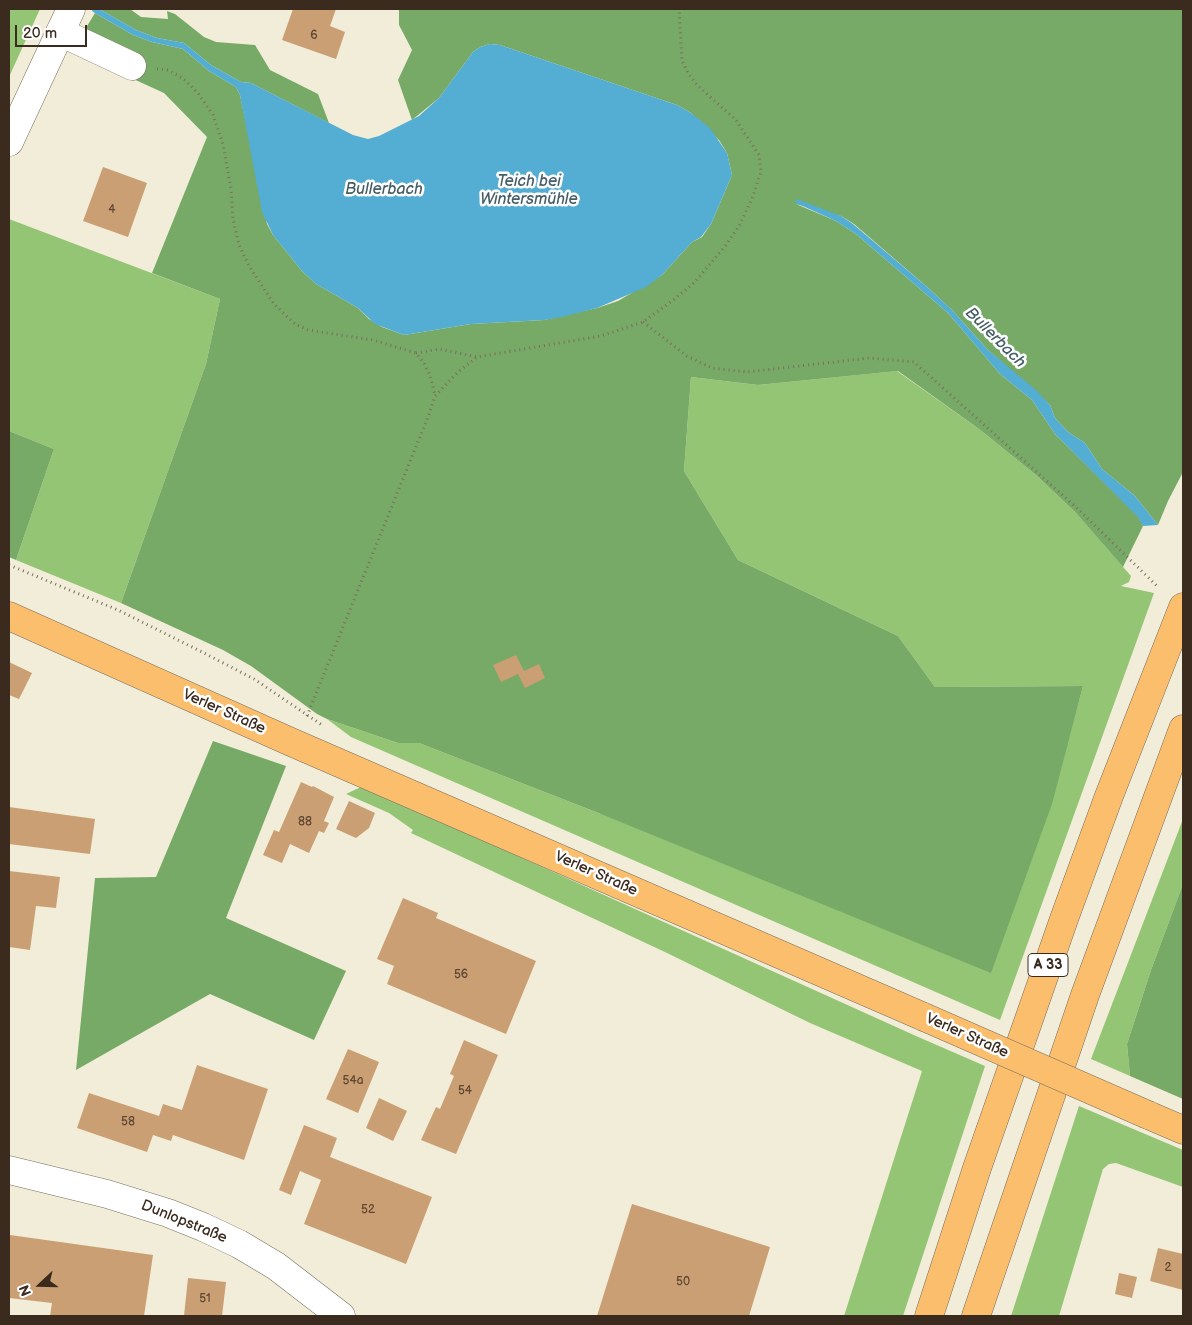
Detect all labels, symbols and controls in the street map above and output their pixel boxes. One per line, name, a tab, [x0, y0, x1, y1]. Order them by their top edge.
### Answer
scale bar	[18, 15, 90, 47]
text: 20 m	[23, 24, 57, 43]
house number: 6	[310, 29, 318, 43]
water label: Teich bei Wintersmühle	[480, 172, 578, 210]
water label: Bullerbach	[345, 180, 423, 200]
house number: 4	[108, 203, 116, 217]
water label: Bullerbach	[961, 304, 1029, 372]
street label: Verler Straße	[180, 686, 268, 738]
house number: 88	[298, 815, 312, 829]
street label: Verler Straße	[552, 848, 640, 900]
road number: A 33	[1028, 954, 1068, 976]
house number: 56	[454, 968, 468, 982]
street label: Verler Straße	[923, 1010, 1011, 1062]
house number: 54a	[343, 1074, 363, 1088]
house number: 54	[458, 1084, 472, 1098]
house number: 58	[121, 1115, 135, 1129]
street label: Dunlopstraße	[138, 1197, 230, 1247]
house number: 52	[361, 1203, 375, 1217]
north arrow	[15, 1260, 65, 1310]
house number: 2	[1164, 1261, 1172, 1275]
house number: 50	[676, 1275, 690, 1289]
text: N	[16, 1283, 35, 1299]
house number: 51	[199, 1292, 211, 1306]

